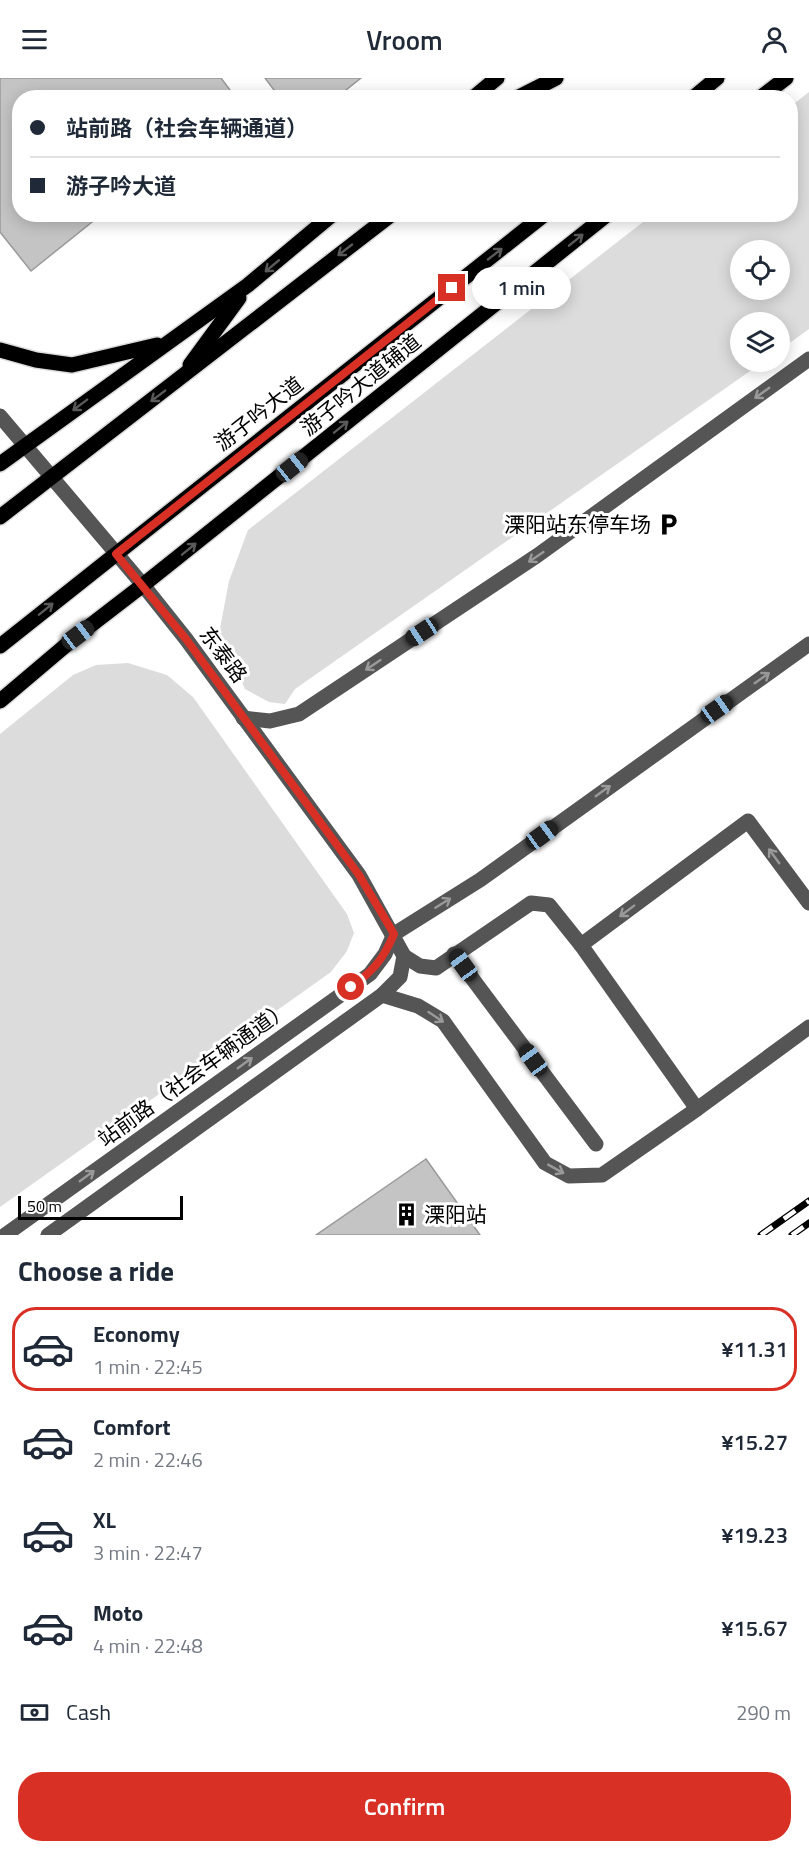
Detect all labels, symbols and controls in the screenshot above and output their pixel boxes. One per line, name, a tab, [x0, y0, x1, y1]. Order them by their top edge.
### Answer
text: Vroom	[366, 19, 443, 60]
icon: menu	[18, 23, 51, 56]
icon: person	[758, 23, 791, 56]
text: 站前路（社会车辆通道）	[66, 111, 308, 145]
text: 游子吟大道	[66, 169, 176, 203]
one-way arrow	[568, 234, 584, 247]
map controls	[730, 240, 790, 372]
button: locate	[730, 240, 790, 300]
one-way arrow	[338, 244, 354, 257]
one-way arrow	[487, 247, 503, 260]
one-way arrow	[264, 259, 280, 272]
callout: 1 min	[473, 267, 572, 309]
text: 1 min	[497, 272, 546, 303]
route end	[438, 274, 465, 301]
button: layers	[730, 312, 790, 372]
street label: 游子吟大道辅道	[293, 326, 428, 443]
street label: 游子吟大道	[207, 368, 310, 458]
one-way arrow	[754, 387, 770, 400]
one-way arrow	[151, 390, 167, 402]
one-way arrow	[73, 399, 89, 411]
one-way arrow	[333, 421, 349, 434]
car	[272, 449, 312, 485]
place label: 溧阳站东停车场	[504, 508, 651, 540]
parking icon: 溧阳站东停车场	[656, 512, 682, 538]
one-way arrow	[181, 542, 197, 555]
one-way arrow	[528, 551, 544, 563]
one-way arrow	[37, 603, 53, 616]
car	[402, 615, 442, 649]
car	[58, 617, 98, 653]
street label: 东泰路	[192, 620, 256, 689]
one-way arrow	[365, 659, 382, 671]
one-way arrow	[753, 672, 769, 684]
car	[697, 691, 737, 727]
one-way arrow	[595, 785, 611, 798]
car	[522, 817, 562, 853]
one-way arrow	[768, 849, 780, 865]
one-way arrow	[434, 897, 451, 909]
one-way arrow	[619, 905, 635, 918]
car	[445, 945, 481, 985]
route start	[337, 973, 364, 1000]
street label: 站前路（社会车辆通道）	[91, 992, 296, 1154]
one-way arrow	[427, 1011, 444, 1024]
car	[515, 1040, 551, 1080]
one-way arrow	[237, 1057, 253, 1069]
one-way arrow	[547, 1163, 564, 1175]
one-way arrow	[78, 1170, 94, 1182]
scale bar	[18, 1193, 183, 1220]
text: 50 m	[27, 1194, 62, 1218]
place label: 溧阳站	[424, 1198, 487, 1230]
building icon: 溧阳站	[393, 1202, 419, 1228]
text: Choose a ride	[18, 1250, 174, 1291]
text: Economy	[93, 1317, 180, 1351]
icon: car	[21, 1322, 75, 1376]
text: ¥11.31	[721, 1332, 788, 1366]
text: 1 min · 22:45	[93, 1351, 203, 1382]
text: Comfort	[93, 1410, 171, 1444]
icon: car	[21, 1415, 75, 1469]
text: ¥15.27	[721, 1425, 788, 1459]
text: 2 min · 22:46	[93, 1444, 203, 1475]
text: XL	[93, 1503, 116, 1537]
icon: car	[21, 1508, 75, 1562]
text: ¥19.23	[721, 1518, 788, 1552]
text: 3 min · 22:47	[93, 1537, 203, 1568]
text: Moto	[93, 1596, 143, 1630]
icon: car	[21, 1601, 75, 1655]
text: ¥15.67	[721, 1611, 788, 1645]
text: 4 min · 22:48	[93, 1630, 203, 1661]
text: Cash	[66, 1695, 111, 1729]
icon: cash	[18, 1696, 51, 1729]
text: 290 m	[736, 1697, 791, 1728]
button: Confirm	[18, 1772, 791, 1841]

